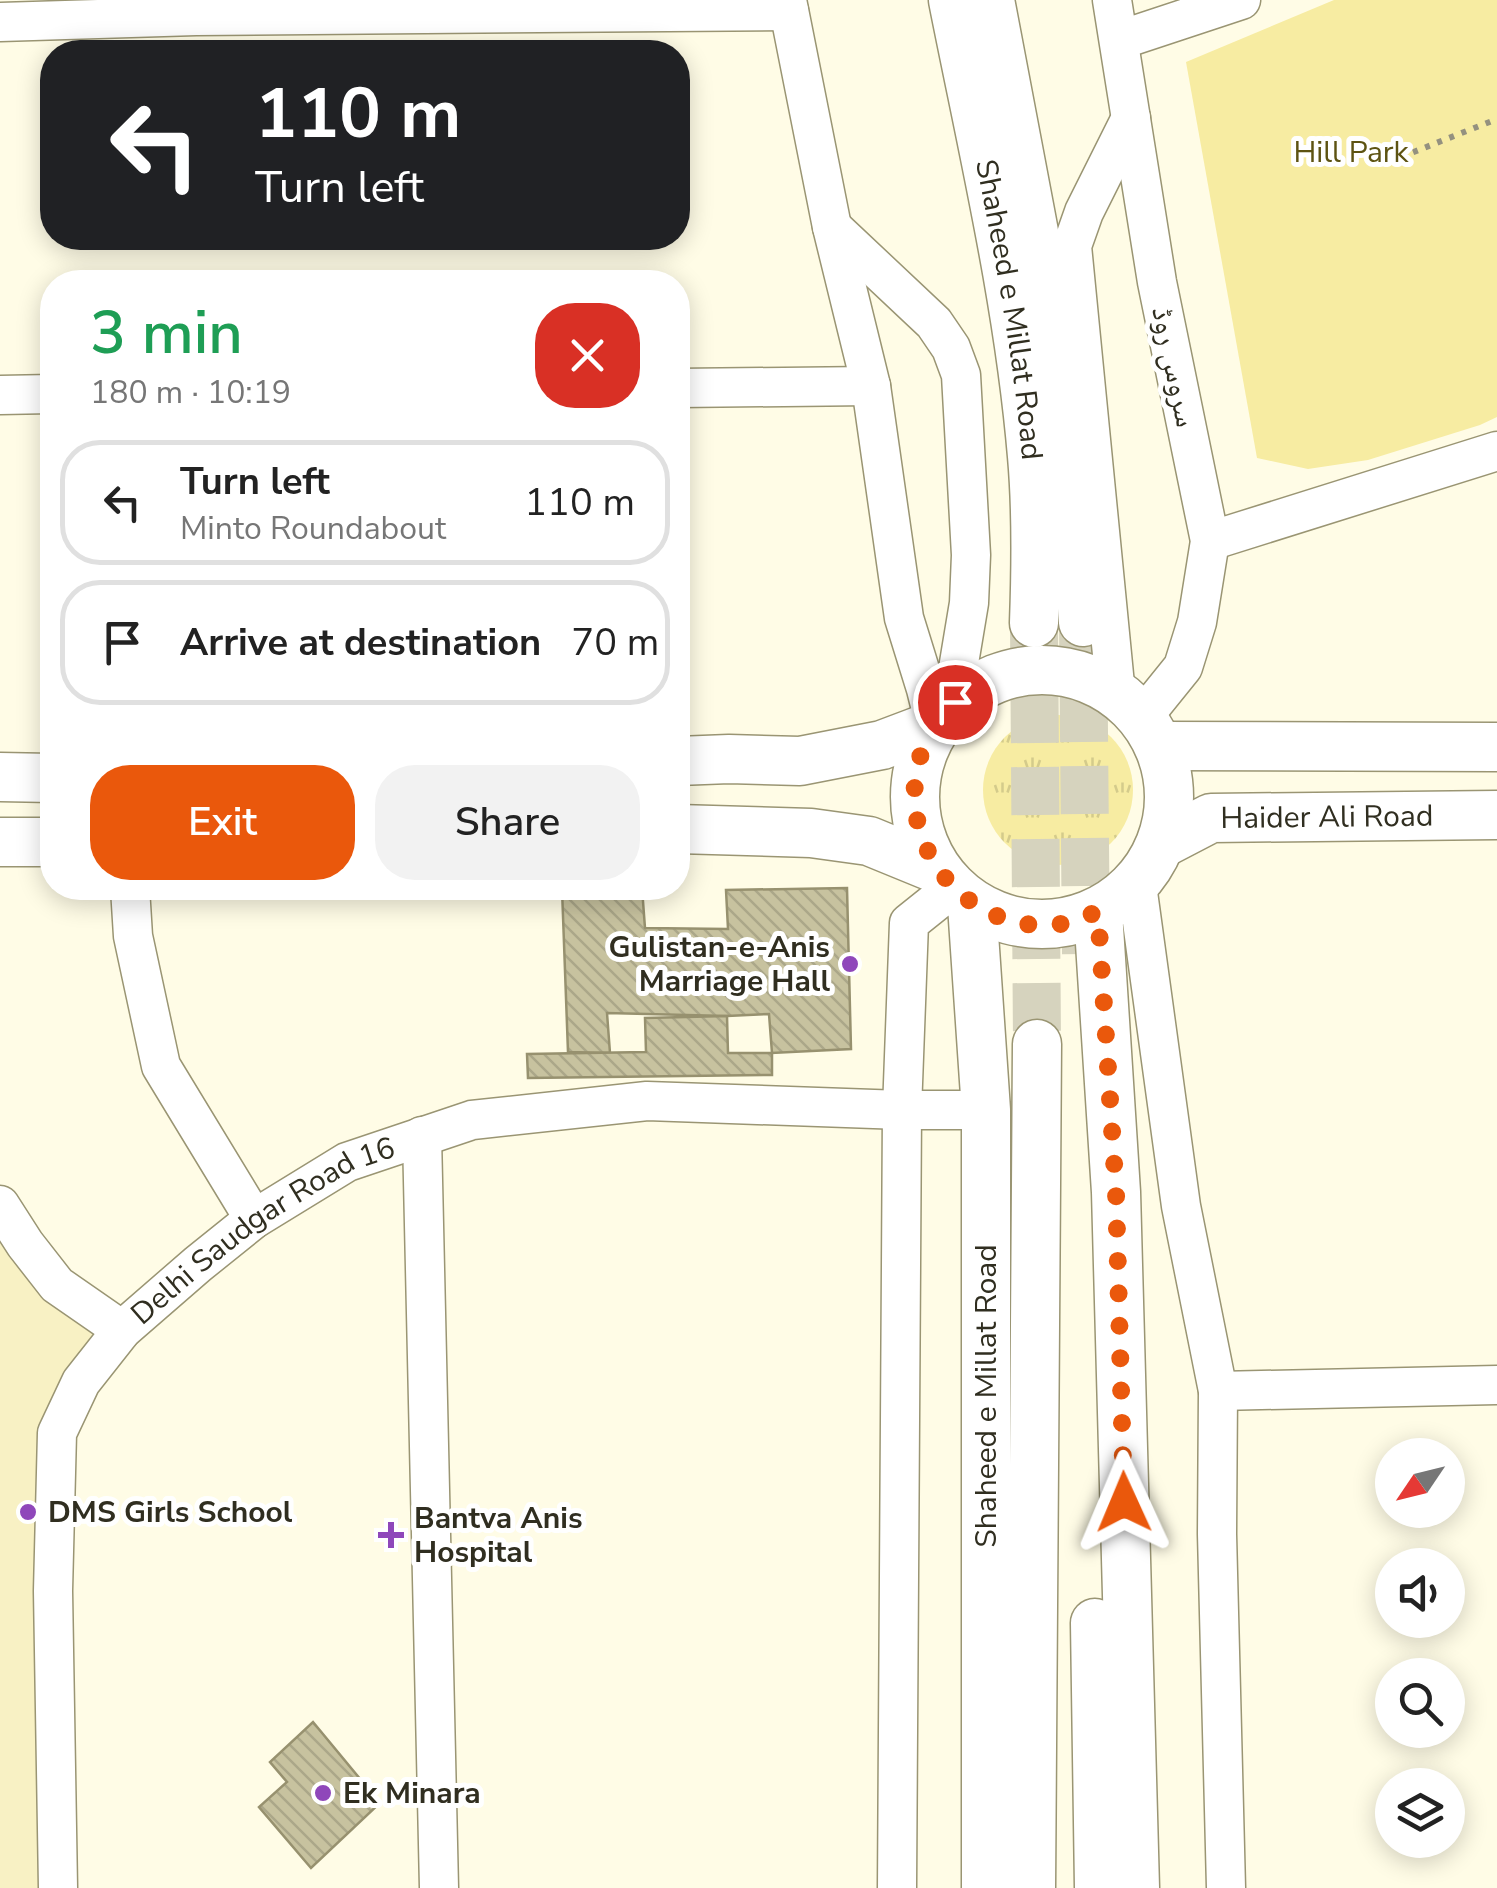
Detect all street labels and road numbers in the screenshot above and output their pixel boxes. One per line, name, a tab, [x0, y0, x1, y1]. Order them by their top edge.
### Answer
street label: Shaheed e Millat Road	[966, 156, 1053, 462]
street label: سروس روڈ	[1141, 303, 1207, 431]
street label: Haider Ali Road	[1220, 795, 1434, 838]
street label: Delhi Saudgar Road 16	[122, 1127, 400, 1334]
street label: Shaheed e Millat Road	[966, 1244, 1007, 1548]

